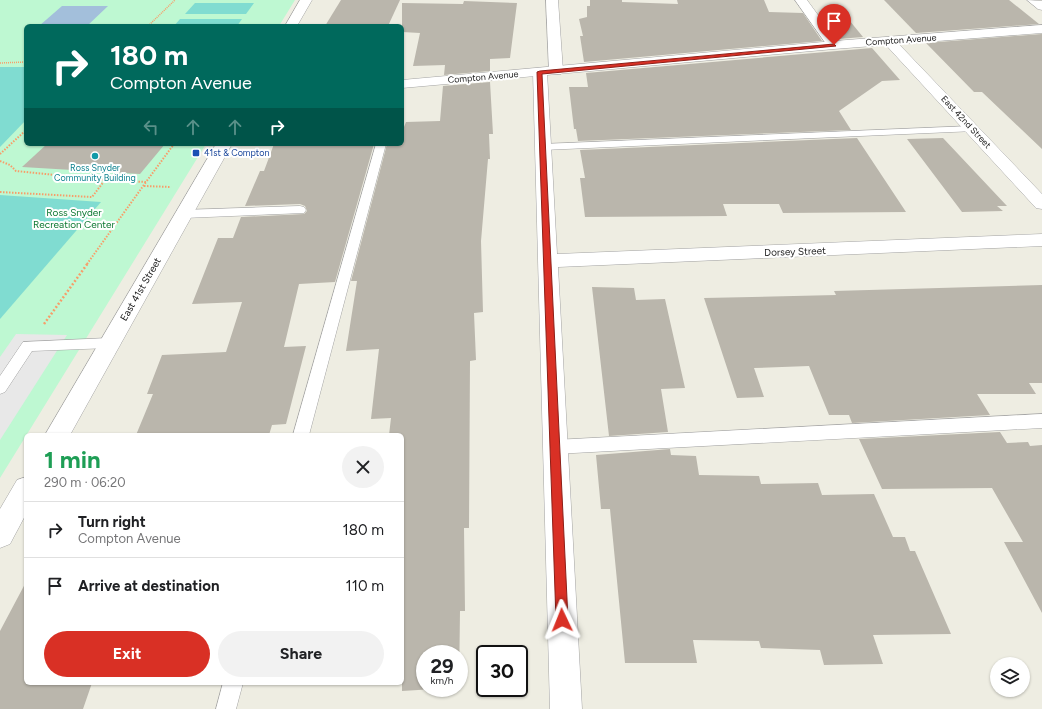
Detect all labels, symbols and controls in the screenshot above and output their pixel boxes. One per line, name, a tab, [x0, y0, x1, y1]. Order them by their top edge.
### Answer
pin	[817, 4, 851, 45]
icon: arrive	[823, 10, 845, 32]
street label: Compton Avenue	[865, 32, 937, 47]
text: 180 m	[110, 38, 188, 72]
icon: right	[44, 40, 96, 92]
street label: Compton Avenue	[447, 68, 519, 85]
text: Compton Avenue	[110, 72, 252, 94]
street label: East 42nd Street	[939, 93, 994, 151]
icon: left	[140, 116, 162, 138]
icon: ahead	[182, 116, 204, 138]
icon: ahead	[224, 116, 246, 138]
icon: right	[266, 116, 288, 138]
place label: 41st & Compton	[204, 147, 269, 158]
marker: 41st & Compton	[191, 148, 201, 158]
marker: Ross Snyder Community Building	[90, 151, 100, 161]
place label: Ross Snyder Community Building	[54, 162, 136, 183]
park label: Ross Snyder Recreation Center	[33, 206, 116, 231]
street label: Dorsey Street	[764, 244, 826, 259]
street label: East 41st Street	[117, 255, 164, 323]
text: 1 min	[44, 445, 101, 474]
button: close	[342, 446, 384, 488]
text: 290 m · 06:20	[44, 475, 126, 490]
text: Turn right	[78, 513, 146, 531]
icon: right	[44, 519, 66, 541]
text: 180 m	[343, 521, 384, 539]
text: Compton Avenue	[78, 531, 181, 546]
icon: arrive	[44, 575, 66, 597]
text: Arrive at destination	[78, 577, 219, 595]
text: 110 m	[346, 577, 384, 595]
position arrow	[541, 599, 583, 641]
button: Exit	[44, 631, 210, 677]
button: Share	[218, 631, 384, 677]
speed limit sign: 30	[476, 645, 528, 697]
text: 29	[430, 654, 454, 678]
map controls	[990, 657, 1030, 697]
button: layers	[990, 657, 1030, 697]
text: km/h	[431, 674, 453, 687]

